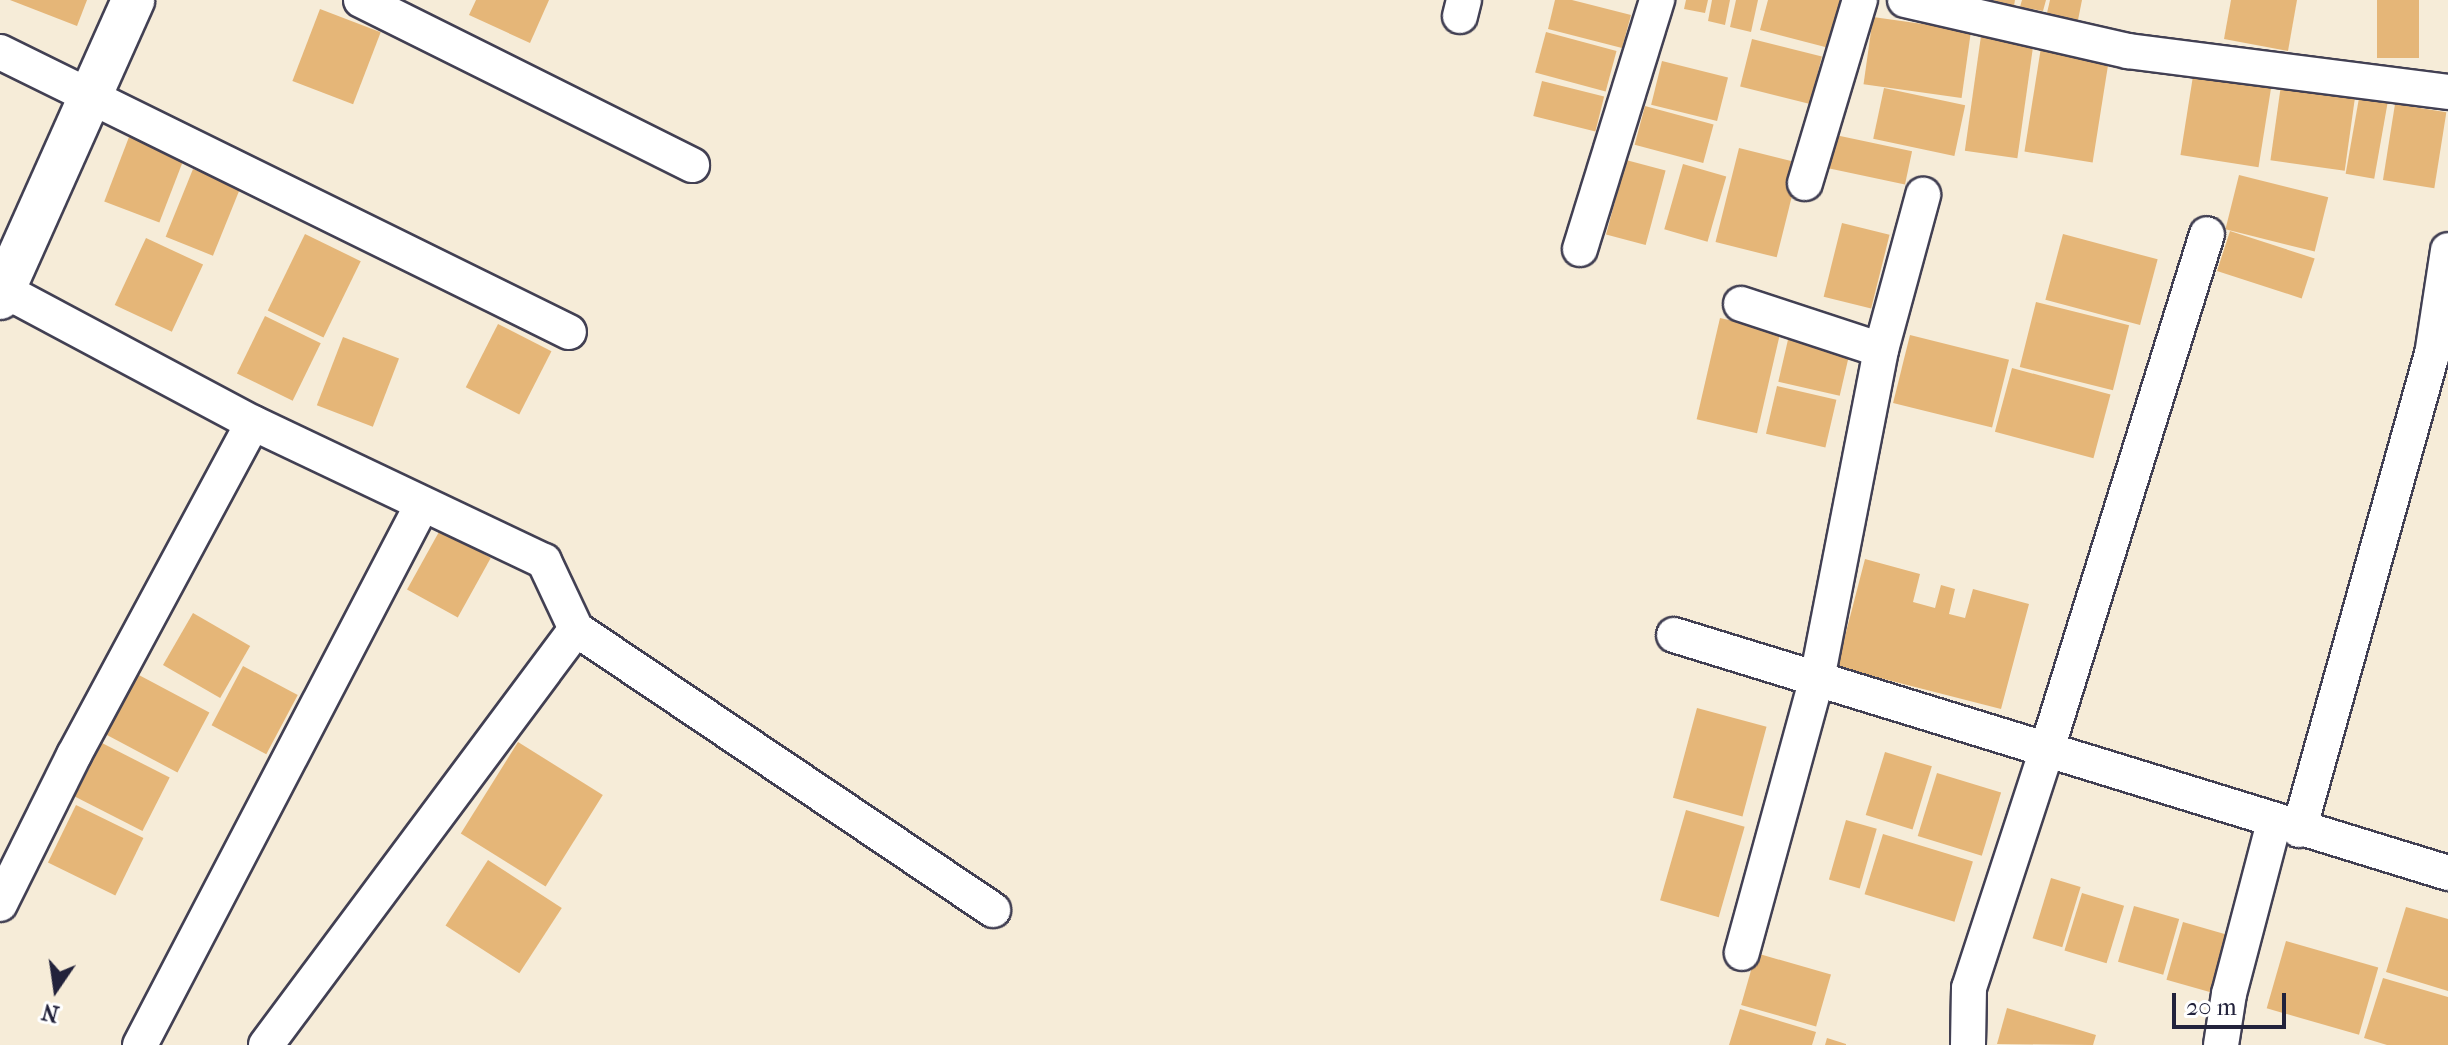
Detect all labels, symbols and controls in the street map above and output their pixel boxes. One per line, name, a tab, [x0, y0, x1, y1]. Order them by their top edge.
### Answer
north arrow	[16, 949, 96, 1029]
scale bar	[2176, 977, 2290, 1027]
text: 20 m	[2186, 993, 2237, 1021]
text: N	[40, 998, 62, 1027]

